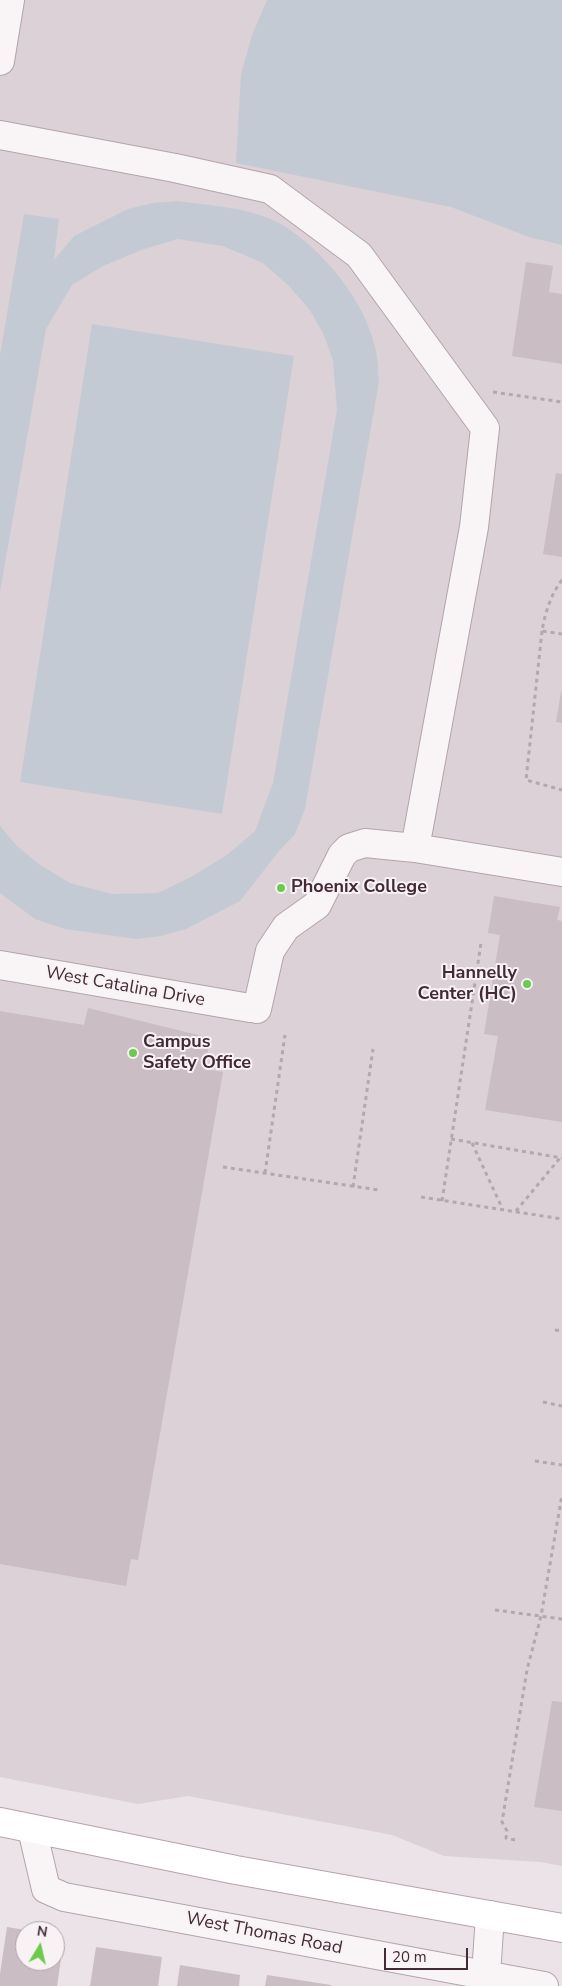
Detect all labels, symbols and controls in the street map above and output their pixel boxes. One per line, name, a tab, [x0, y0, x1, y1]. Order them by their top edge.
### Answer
place label: Phoenix College	[291, 877, 427, 899]
marker: Phoenix College	[275, 882, 287, 894]
street label: West Catalina Drive	[44, 962, 206, 1012]
place label: Hannelly Center (HC)	[418, 963, 517, 1006]
marker: Hannelly Center (HC)	[521, 978, 533, 990]
place label: Campus Safety Office	[143, 1032, 251, 1074]
marker: Campus Safety Office	[127, 1047, 139, 1059]
street label: West Thomas Road	[184, 1908, 344, 1960]
north arrow	[15, 1921, 65, 1971]
text: N	[36, 1921, 49, 1942]
scale bar	[387, 1938, 471, 1970]
text: 20 m	[392, 1947, 427, 1967]

